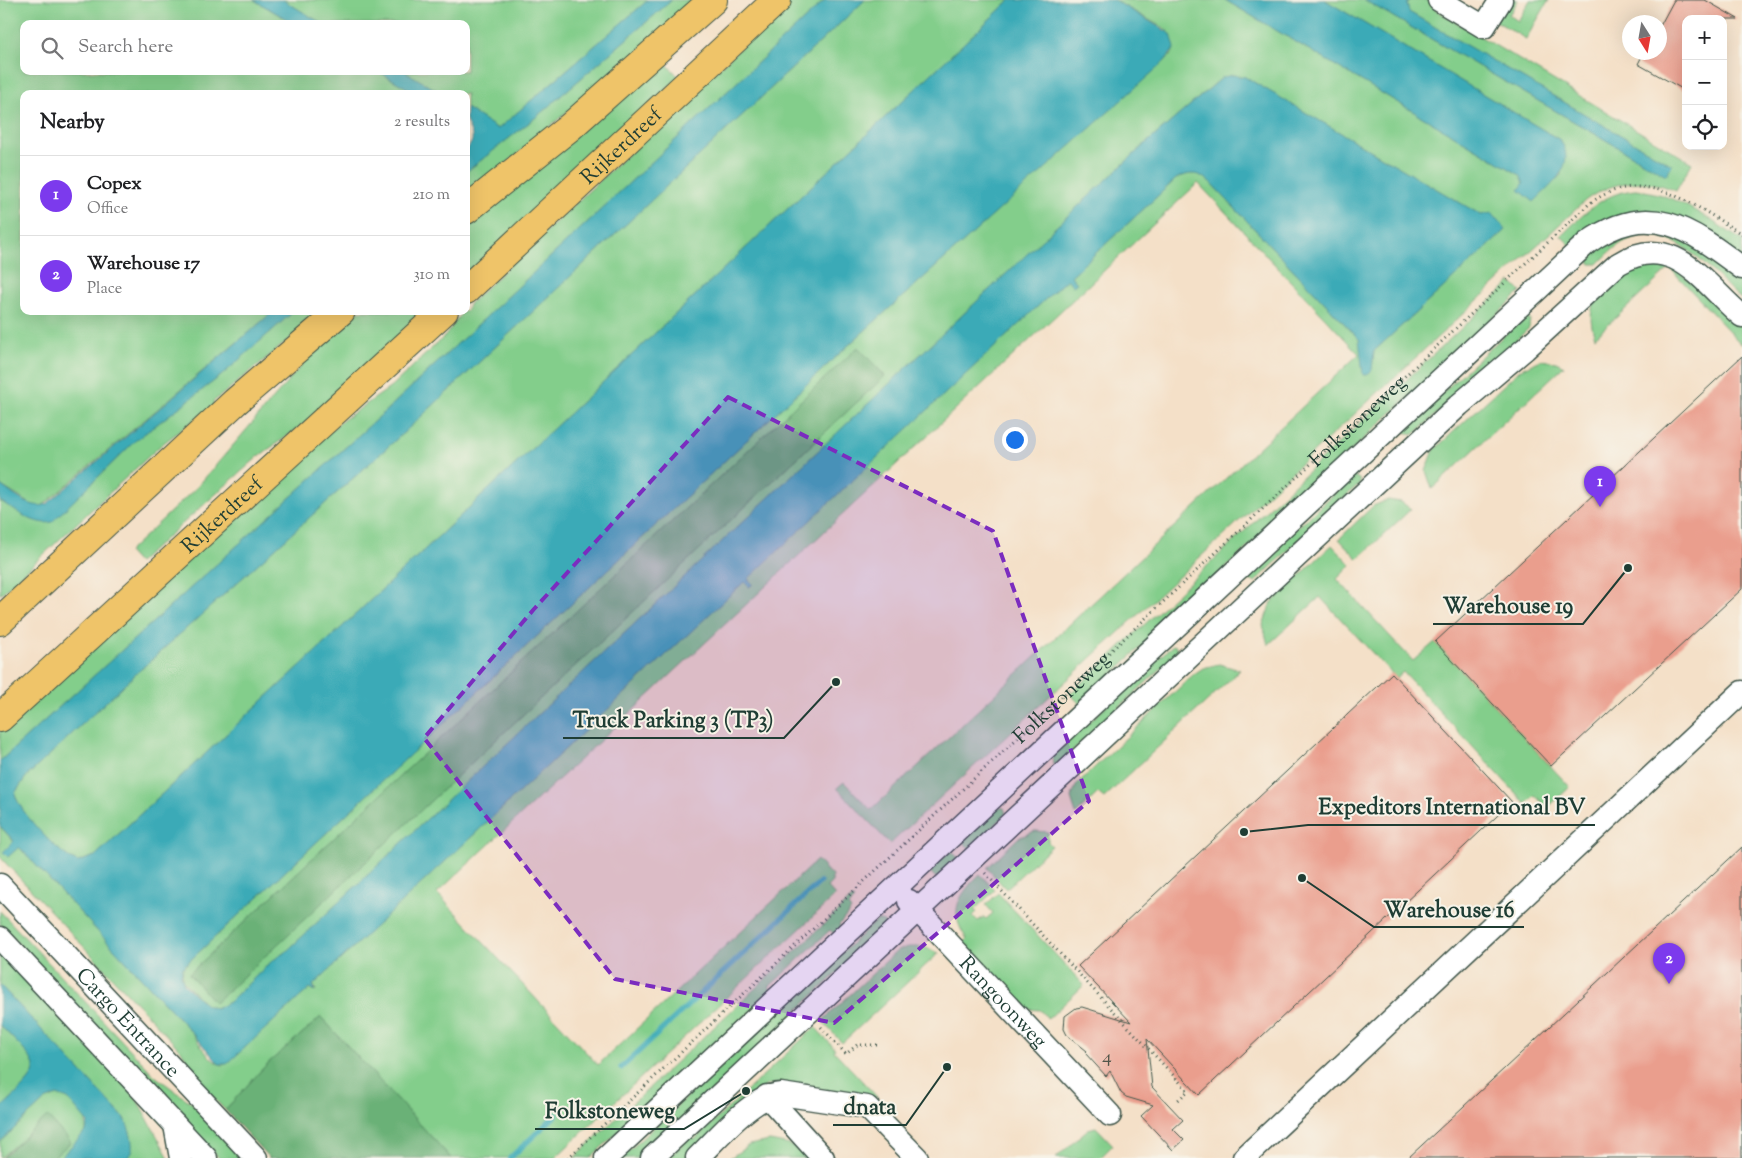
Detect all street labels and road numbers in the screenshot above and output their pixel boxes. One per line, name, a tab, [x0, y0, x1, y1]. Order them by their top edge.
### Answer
street label: Rijkerdreef	[575, 100, 671, 193]
street label: Folkstoneweg	[1303, 369, 1414, 475]
street label: Rijkerdreef	[176, 469, 272, 562]
street label: Folkstoneweg	[1007, 645, 1118, 752]
street label: Rangoonweg	[951, 950, 1053, 1056]
street label: Cargo Entrance	[68, 962, 186, 1085]

